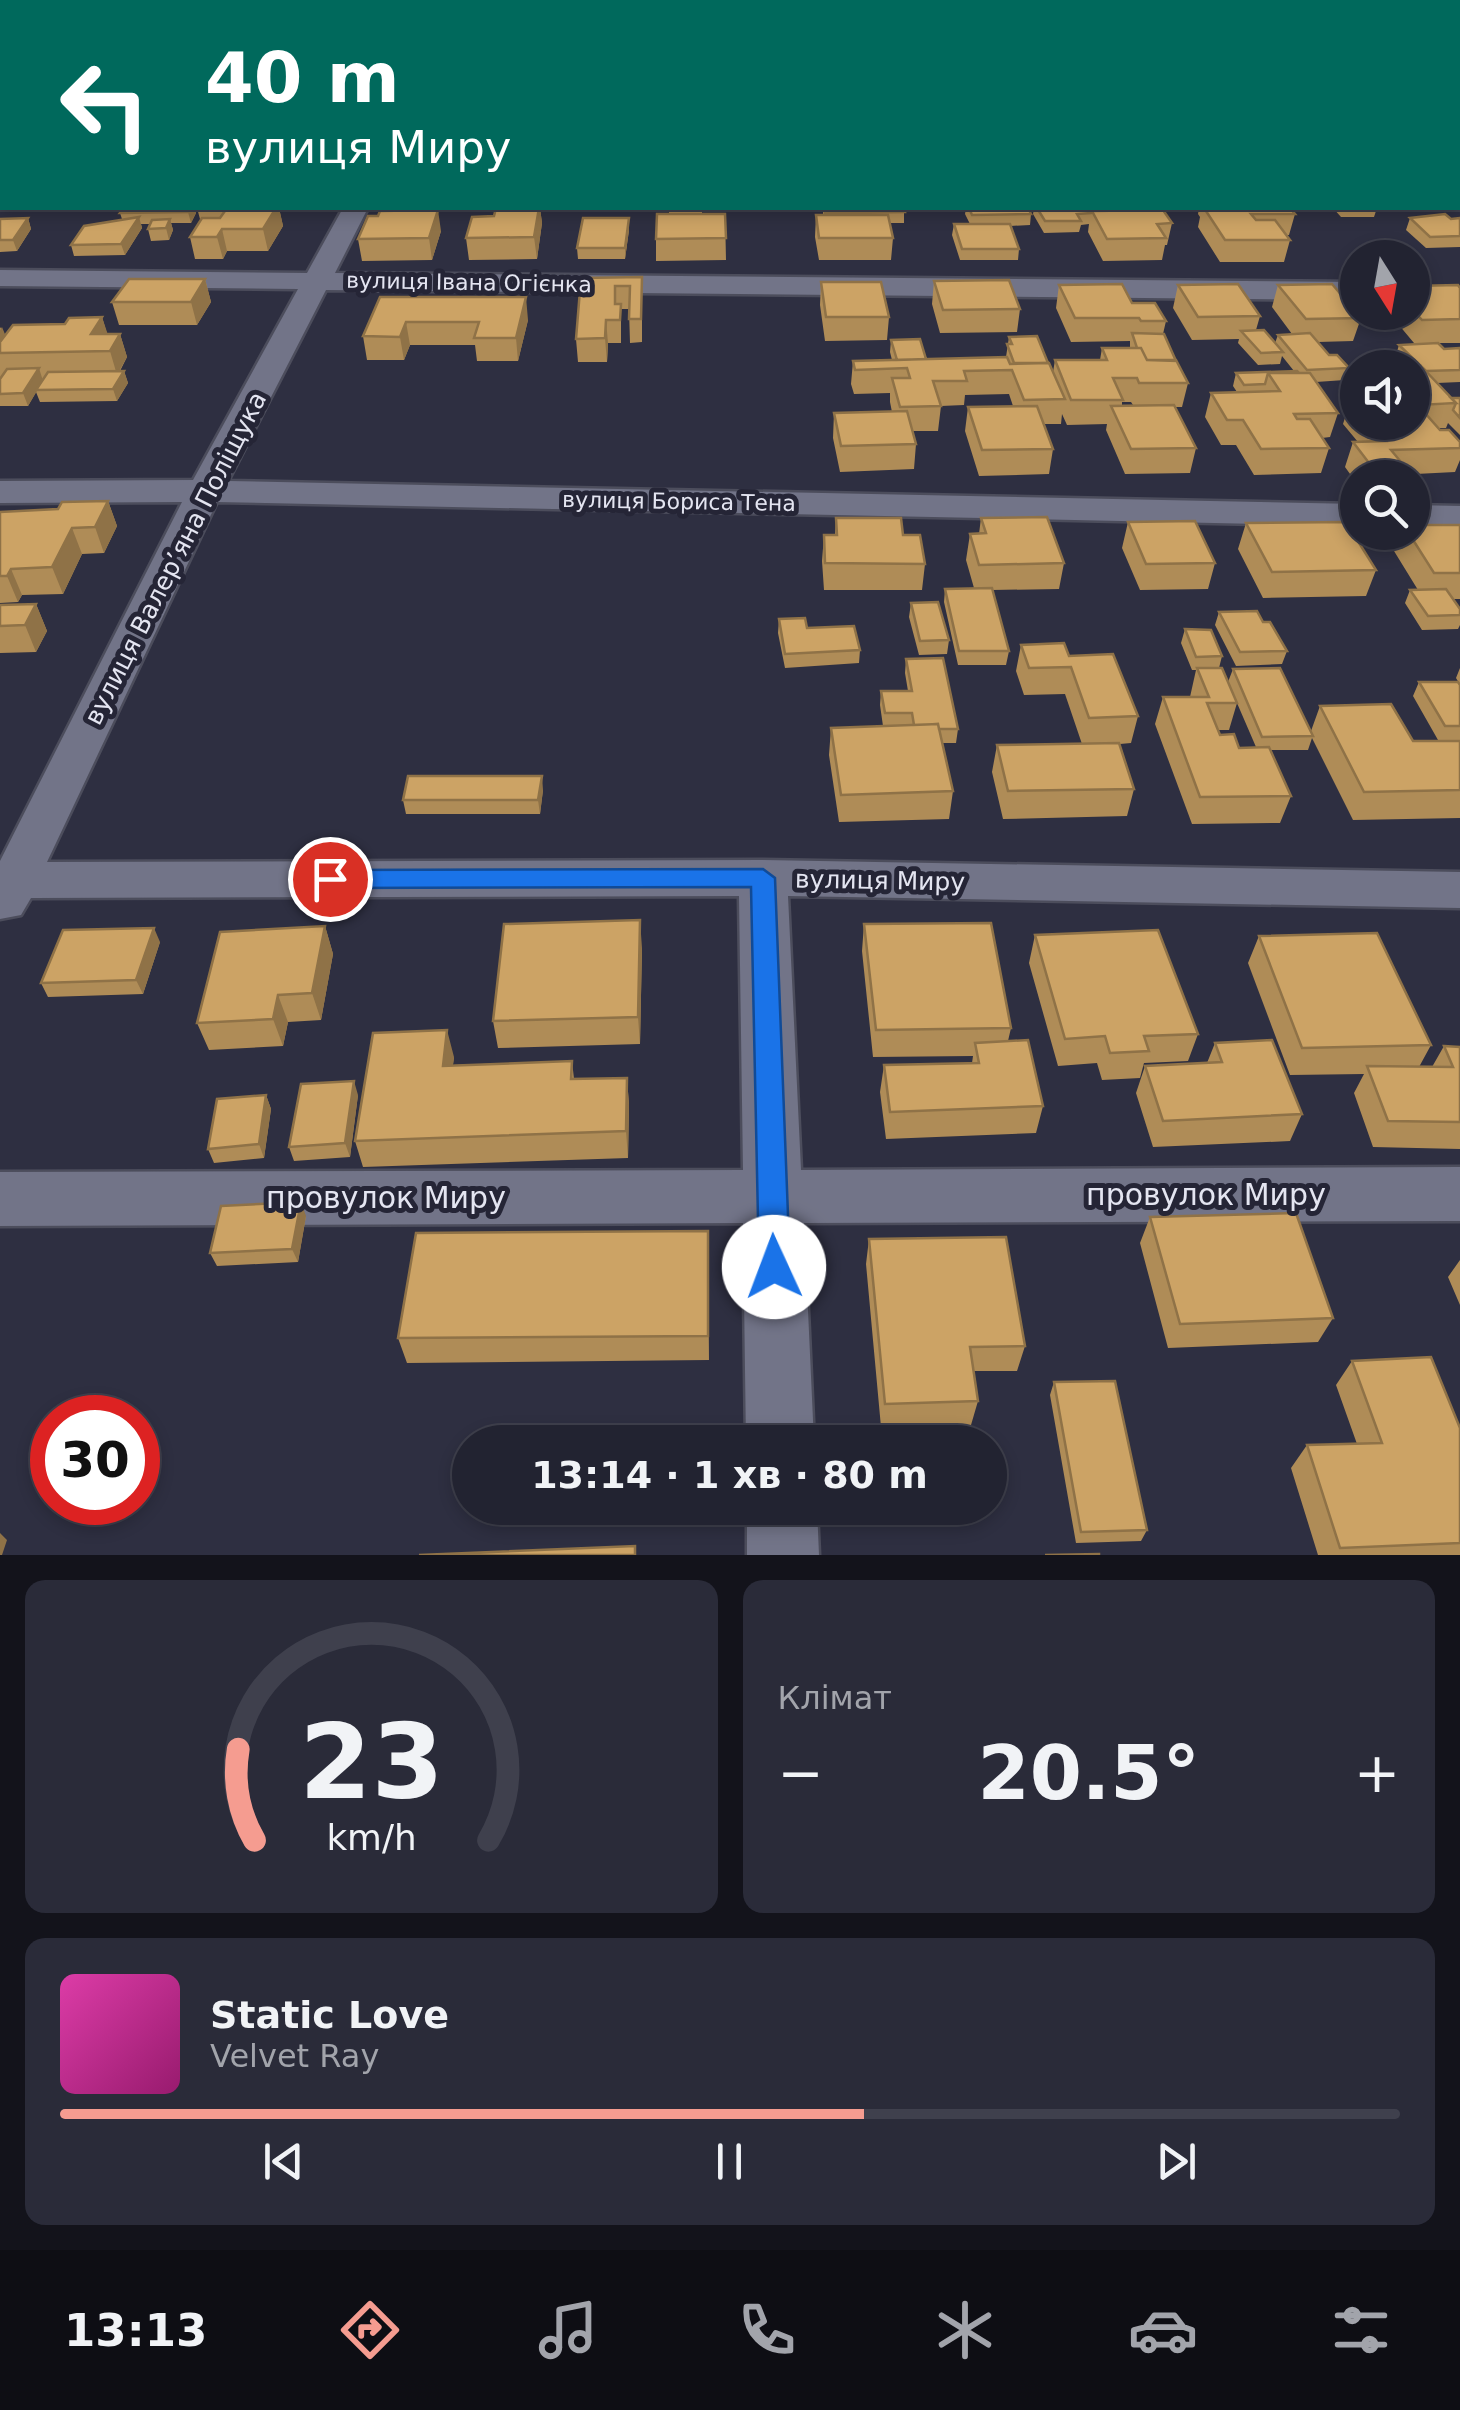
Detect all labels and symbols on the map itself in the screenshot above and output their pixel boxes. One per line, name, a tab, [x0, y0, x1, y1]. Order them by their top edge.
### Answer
north arrow	[1340, 240, 1430, 330]
street label: вулиця Івана Огієнка	[346, 268, 592, 297]
street label: вулиця Валерʼяна Поліщука	[79, 387, 272, 730]
street label: вулиця Бориса Тена	[562, 487, 796, 516]
pin	[288, 837, 373, 922]
street label: вулиця Миру	[795, 865, 966, 896]
street label: провулок Миру	[1086, 1177, 1326, 1212]
street label: провулок Миру	[266, 1180, 506, 1215]
position arrow	[722, 1215, 826, 1319]
speed limit sign: 30	[30, 1395, 160, 1525]

